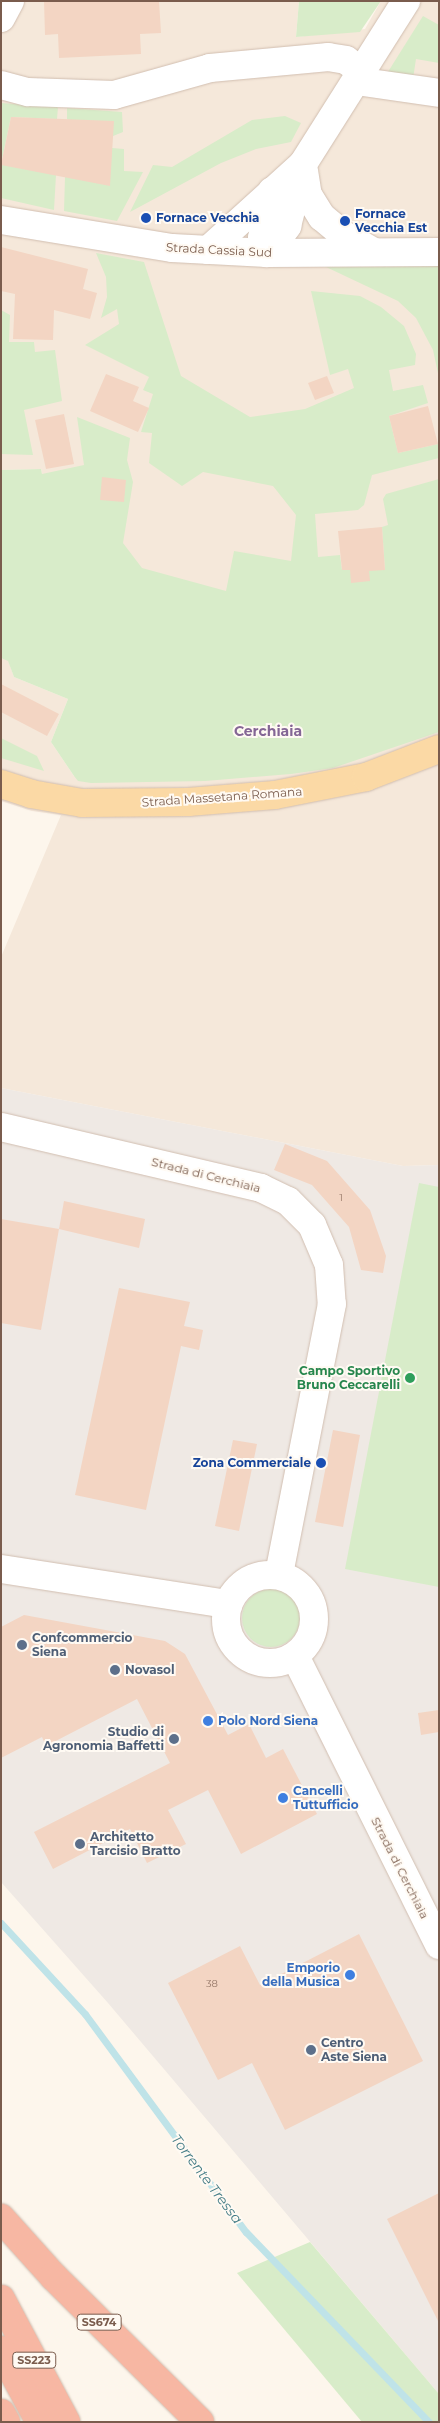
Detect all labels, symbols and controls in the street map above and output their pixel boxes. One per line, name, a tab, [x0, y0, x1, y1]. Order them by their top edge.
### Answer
place label: Fornace Vecchia Est	[355, 207, 427, 235]
place label: Fornace Vecchia	[156, 211, 259, 225]
marker: Fornace Vecchia	[140, 212, 152, 224]
marker: Fornace Vecchia Est	[339, 215, 351, 227]
street label: Strada Cassia Sud	[166, 240, 272, 260]
district label: Cerchiaia	[234, 723, 302, 739]
street label: Strada Massetana Romana	[141, 784, 303, 810]
street label: Strada di Cerchiaia	[150, 1154, 262, 1196]
house number: 1	[339, 1192, 343, 1204]
place label: Campo Sportivo Bruno Ceccarelli	[297, 1364, 400, 1392]
marker: Campo Sportivo Bruno Ceccarelli	[404, 1372, 416, 1384]
place label: Zona Commerciale	[193, 1456, 311, 1470]
marker: Zona Commerciale	[315, 1457, 327, 1469]
place label: Confcommercio Siena	[32, 1631, 132, 1659]
marker: Confcommercio Siena	[16, 1639, 28, 1651]
place label: Novasol	[125, 1663, 175, 1677]
marker: Novasol	[109, 1664, 121, 1676]
place label: Polo Nord Siena	[218, 1714, 318, 1728]
marker: Polo Nord Siena	[202, 1715, 214, 1727]
place label: Studio di Agronomia Baffetti	[43, 1725, 164, 1753]
marker: Studio di Agronomia Baffetti	[168, 1733, 180, 1745]
place label: Cancelli Tuttufficio	[293, 1784, 359, 1812]
marker: Cancelli Tuttufficio	[277, 1792, 289, 1804]
street label: Strada di Cerchiaia	[368, 1815, 432, 1921]
place label: Architetto Tarcisio Bratto	[90, 1830, 181, 1858]
marker: Architetto Tarcisio Bratto	[74, 1838, 86, 1850]
place label: Emporio della Musica	[262, 1961, 340, 1989]
marker: Emporio della Musica	[344, 1969, 356, 1981]
house number: 38	[206, 1978, 218, 1990]
place label: Centro Aste Siena	[321, 2036, 387, 2064]
marker: Centro Aste Siena	[305, 2044, 317, 2056]
water label: Torrente Tressa	[168, 2131, 246, 2227]
road number: SS674	[76, 2314, 122, 2330]
road number: SS223	[12, 2352, 56, 2368]

